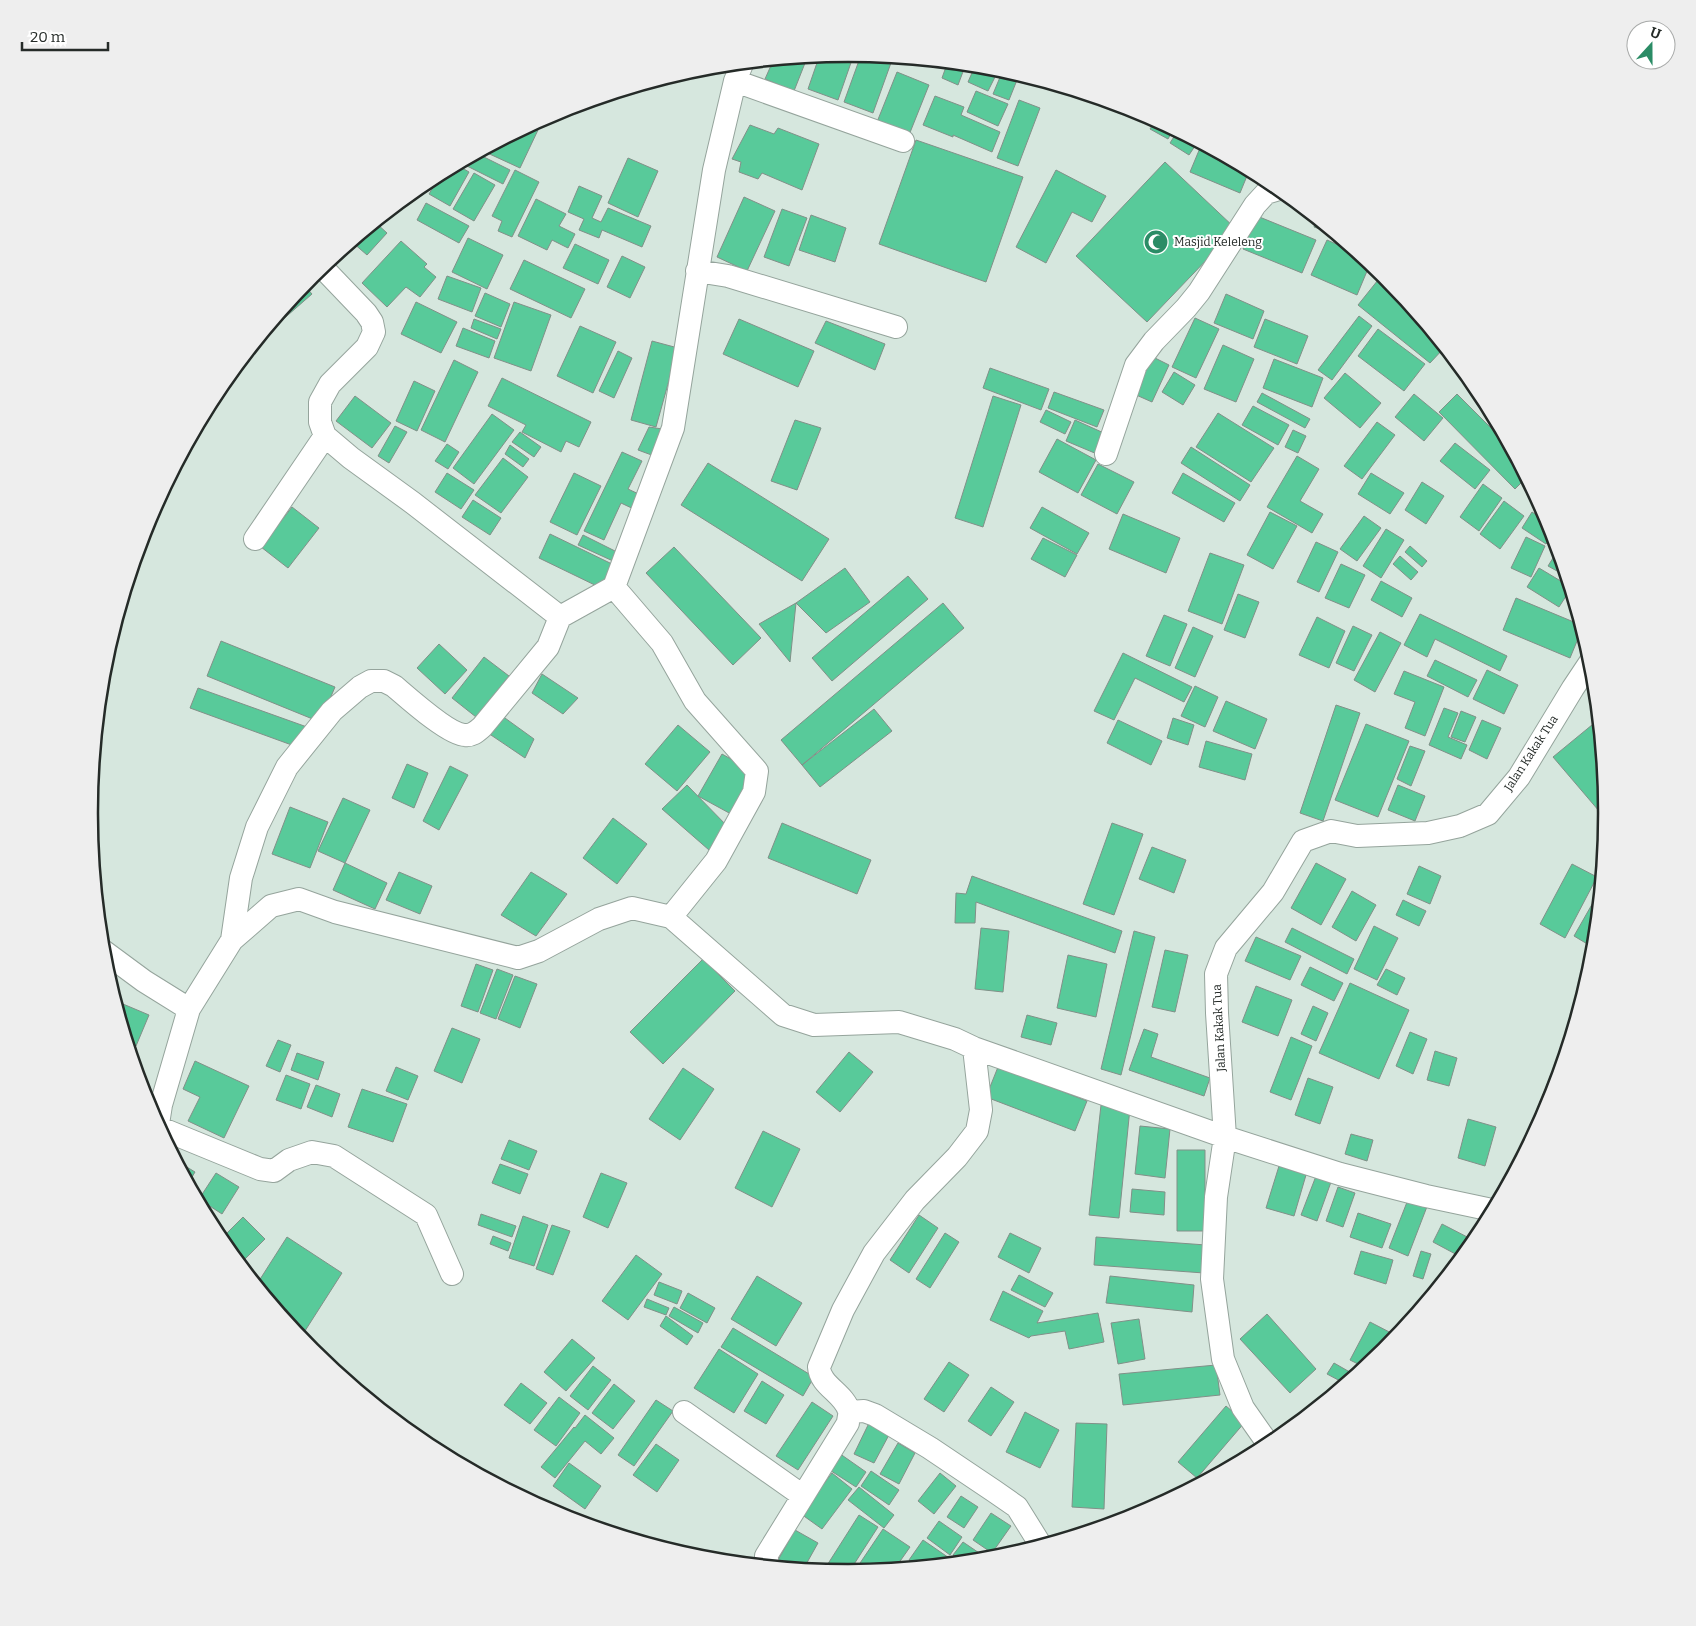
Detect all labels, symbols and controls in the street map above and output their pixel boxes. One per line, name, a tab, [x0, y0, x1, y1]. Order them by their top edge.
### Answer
scale bar	[22, 20, 109, 52]
north arrow	[1626, 20, 1676, 70]
text: U	[1648, 24, 1664, 43]
text: 20 m	[30, 28, 66, 46]
mosque icon: Masjid Keleleng	[1143, 229, 1169, 255]
place label: Masjid Keleleng	[1174, 235, 1262, 249]
street label: Jalan Kakak Tua	[1501, 712, 1561, 794]
street label: Jalan Kakak Tua	[1210, 983, 1228, 1073]

